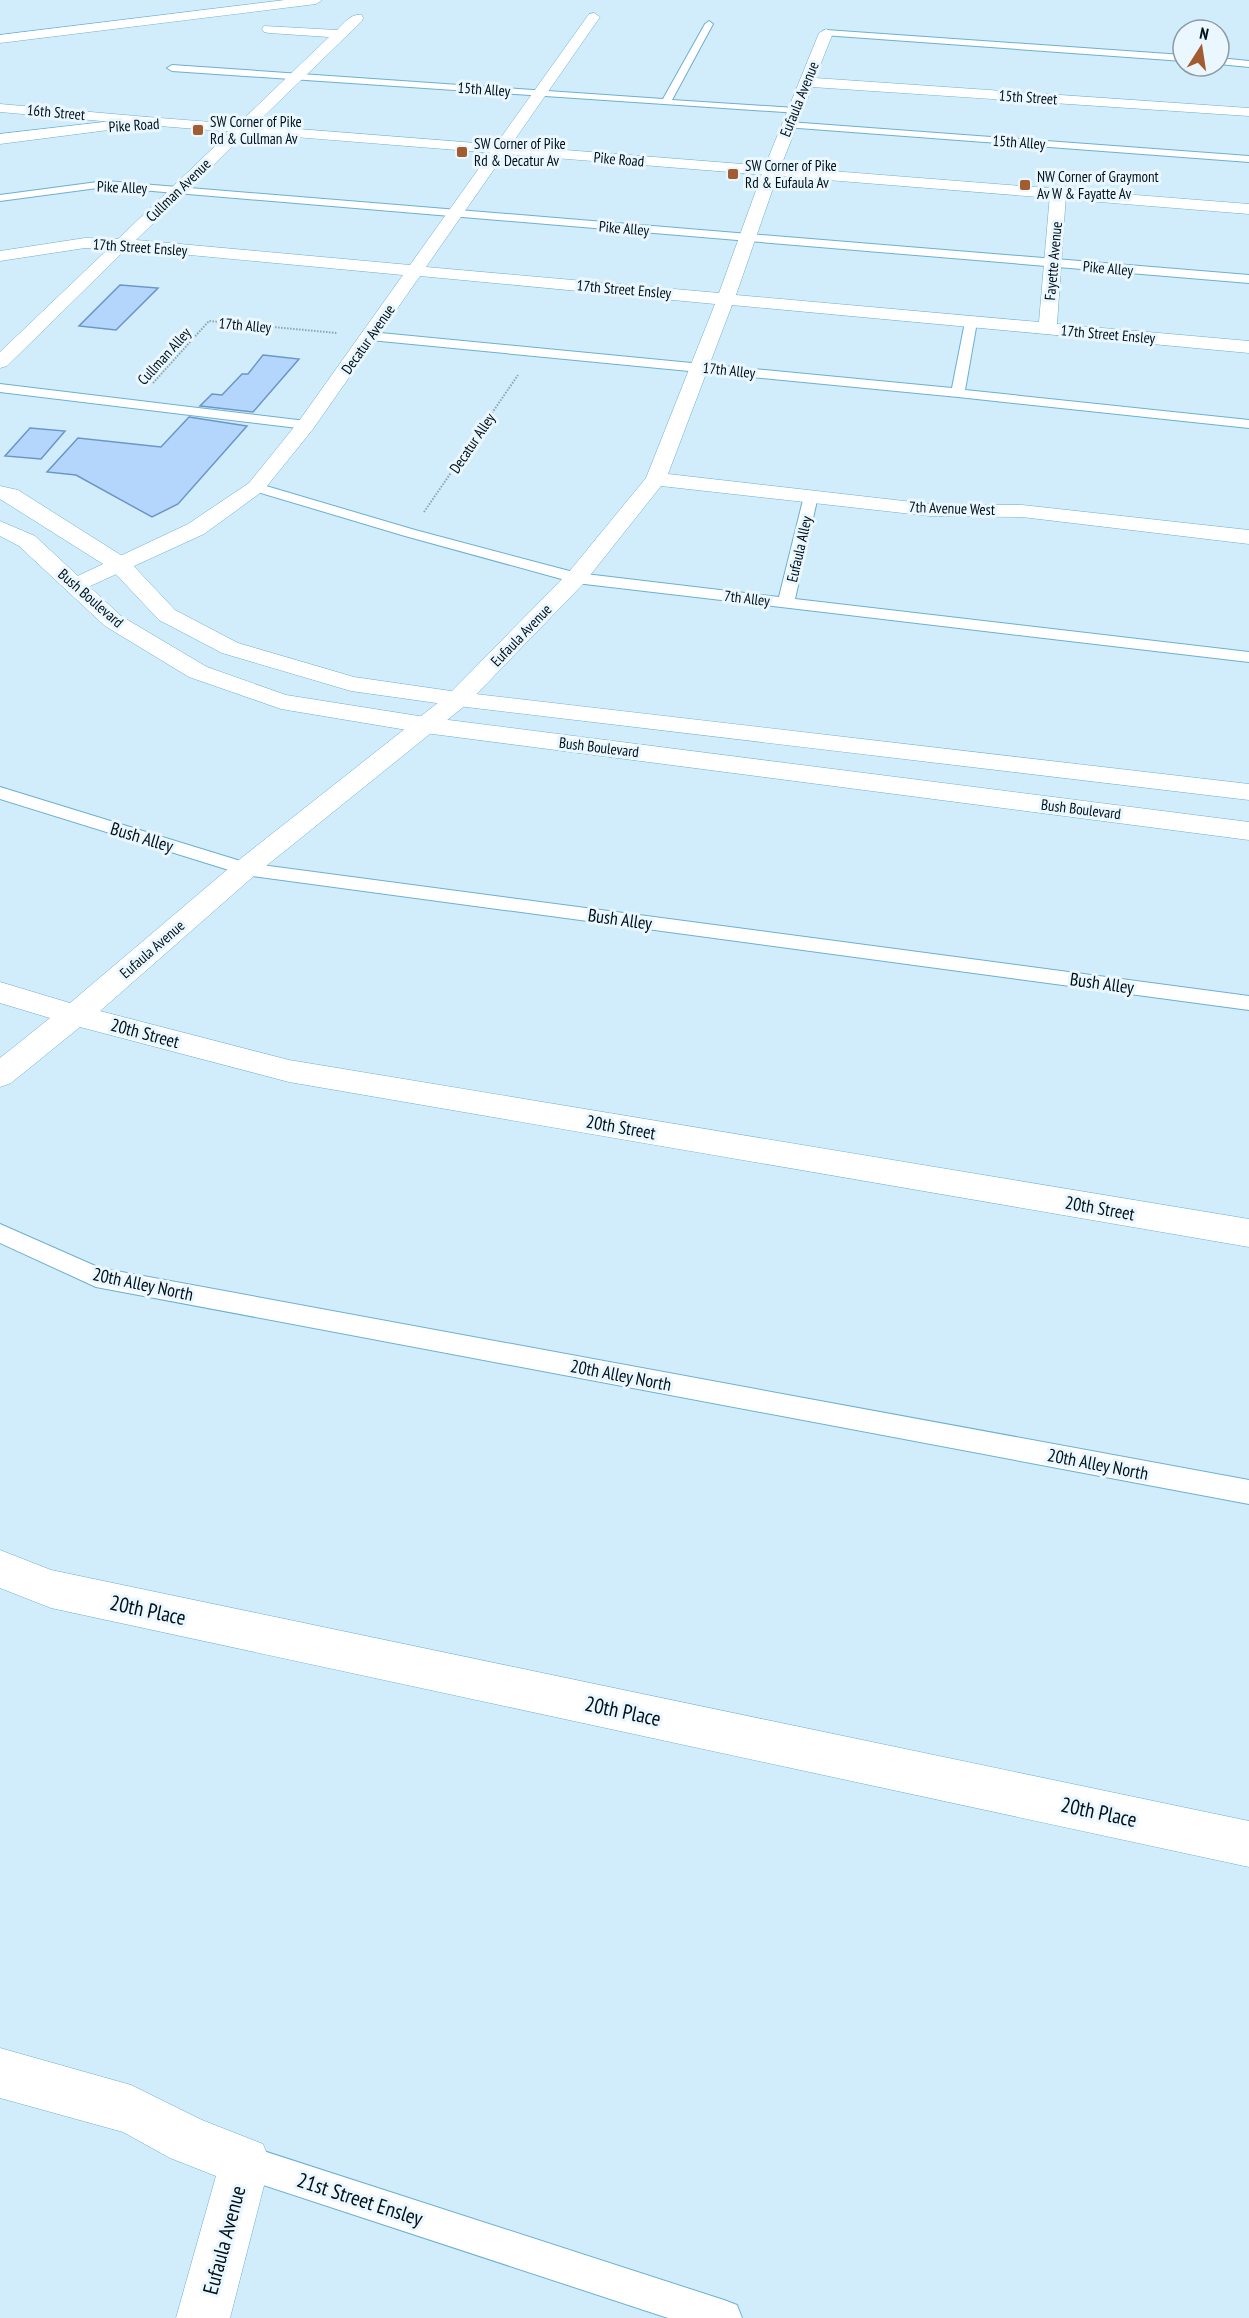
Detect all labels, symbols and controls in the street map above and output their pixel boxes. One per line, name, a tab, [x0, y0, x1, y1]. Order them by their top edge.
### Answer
north arrow	[1171, 18, 1231, 78]
text: N	[1198, 23, 1210, 44]
street label: Eufaula Avenue	[775, 59, 823, 139]
street label: 15th Alley	[457, 78, 511, 100]
street label: 15th Street	[998, 85, 1058, 109]
street label: 16th Street	[26, 100, 86, 124]
place label: SW Corner of Pike Rd & Cullman Av	[210, 112, 302, 148]
street label: Pike Road	[108, 114, 160, 136]
marker: SW Corner of Pike Rd & Cullman Av	[191, 123, 205, 137]
street label: 15th Alley	[992, 131, 1046, 153]
place label: SW Corner of Pike Rd & Decatur Av	[474, 134, 566, 170]
marker: SW Corner of Pike Rd & Decatur Av	[455, 145, 469, 159]
street label: Pike Road	[593, 147, 645, 171]
street label: Cullman Avenue	[141, 154, 215, 226]
place label: SW Corner of Pike Rd & Eufaula Av	[745, 156, 837, 192]
marker: SW Corner of Pike Rd & Eufaula Av	[726, 167, 740, 181]
place label: NW Corner of Graymont Av W & Fayatte Av	[1037, 167, 1159, 203]
street label: Pike Alley	[97, 177, 148, 197]
marker: NW Corner of Graymont Av W & Fayatte Av	[1018, 178, 1032, 192]
street label: Pike Alley	[598, 216, 650, 240]
street label: Fayette Avenue	[1040, 221, 1066, 301]
street label: 17th Street Ensley	[92, 234, 188, 260]
street label: Pike Alley	[1082, 256, 1134, 280]
street label: 17th Street Ensley	[576, 275, 672, 303]
street label: Decatur Avenue	[337, 300, 399, 378]
street label: 17th Alley	[218, 313, 272, 337]
street label: 17th Street Ensley	[1060, 320, 1156, 348]
street label: Cullman Alley	[133, 323, 195, 389]
street label: 17th Alley	[702, 358, 756, 382]
street label: Decatur Alley	[445, 409, 499, 477]
street label: 7th Avenue West	[909, 497, 995, 519]
street label: Eufaula Alley	[782, 514, 816, 584]
street label: Bush Boulevard	[54, 564, 128, 632]
street label: 7th Alley	[723, 586, 771, 610]
street label: Eufaula Avenue	[487, 600, 555, 670]
street label: Bush Boulevard	[558, 733, 640, 761]
street label: Bush Boulevard	[1040, 795, 1122, 823]
street label: Bush Alley	[108, 817, 176, 857]
street label: Bush Alley	[587, 903, 654, 935]
street label: Eufaula Avenue	[116, 916, 188, 982]
street label: Bush Alley	[1069, 967, 1136, 999]
street label: 20th Street	[108, 1013, 182, 1053]
street label: 20th Street	[584, 1110, 658, 1144]
street label: 20th Street	[1063, 1191, 1137, 1225]
street label: 20th Alley North	[91, 1262, 195, 1306]
street label: 20th Alley North	[569, 1354, 673, 1396]
street label: 20th Alley North	[1046, 1443, 1150, 1485]
street label: 20th Place	[108, 1589, 188, 1631]
street label: 20th Place	[583, 1690, 663, 1732]
street label: 20th Place	[1059, 1791, 1139, 1833]
street label: 21st Street Ensley	[294, 2166, 426, 2232]
street label: Eufaula Avenue	[197, 2183, 251, 2297]

